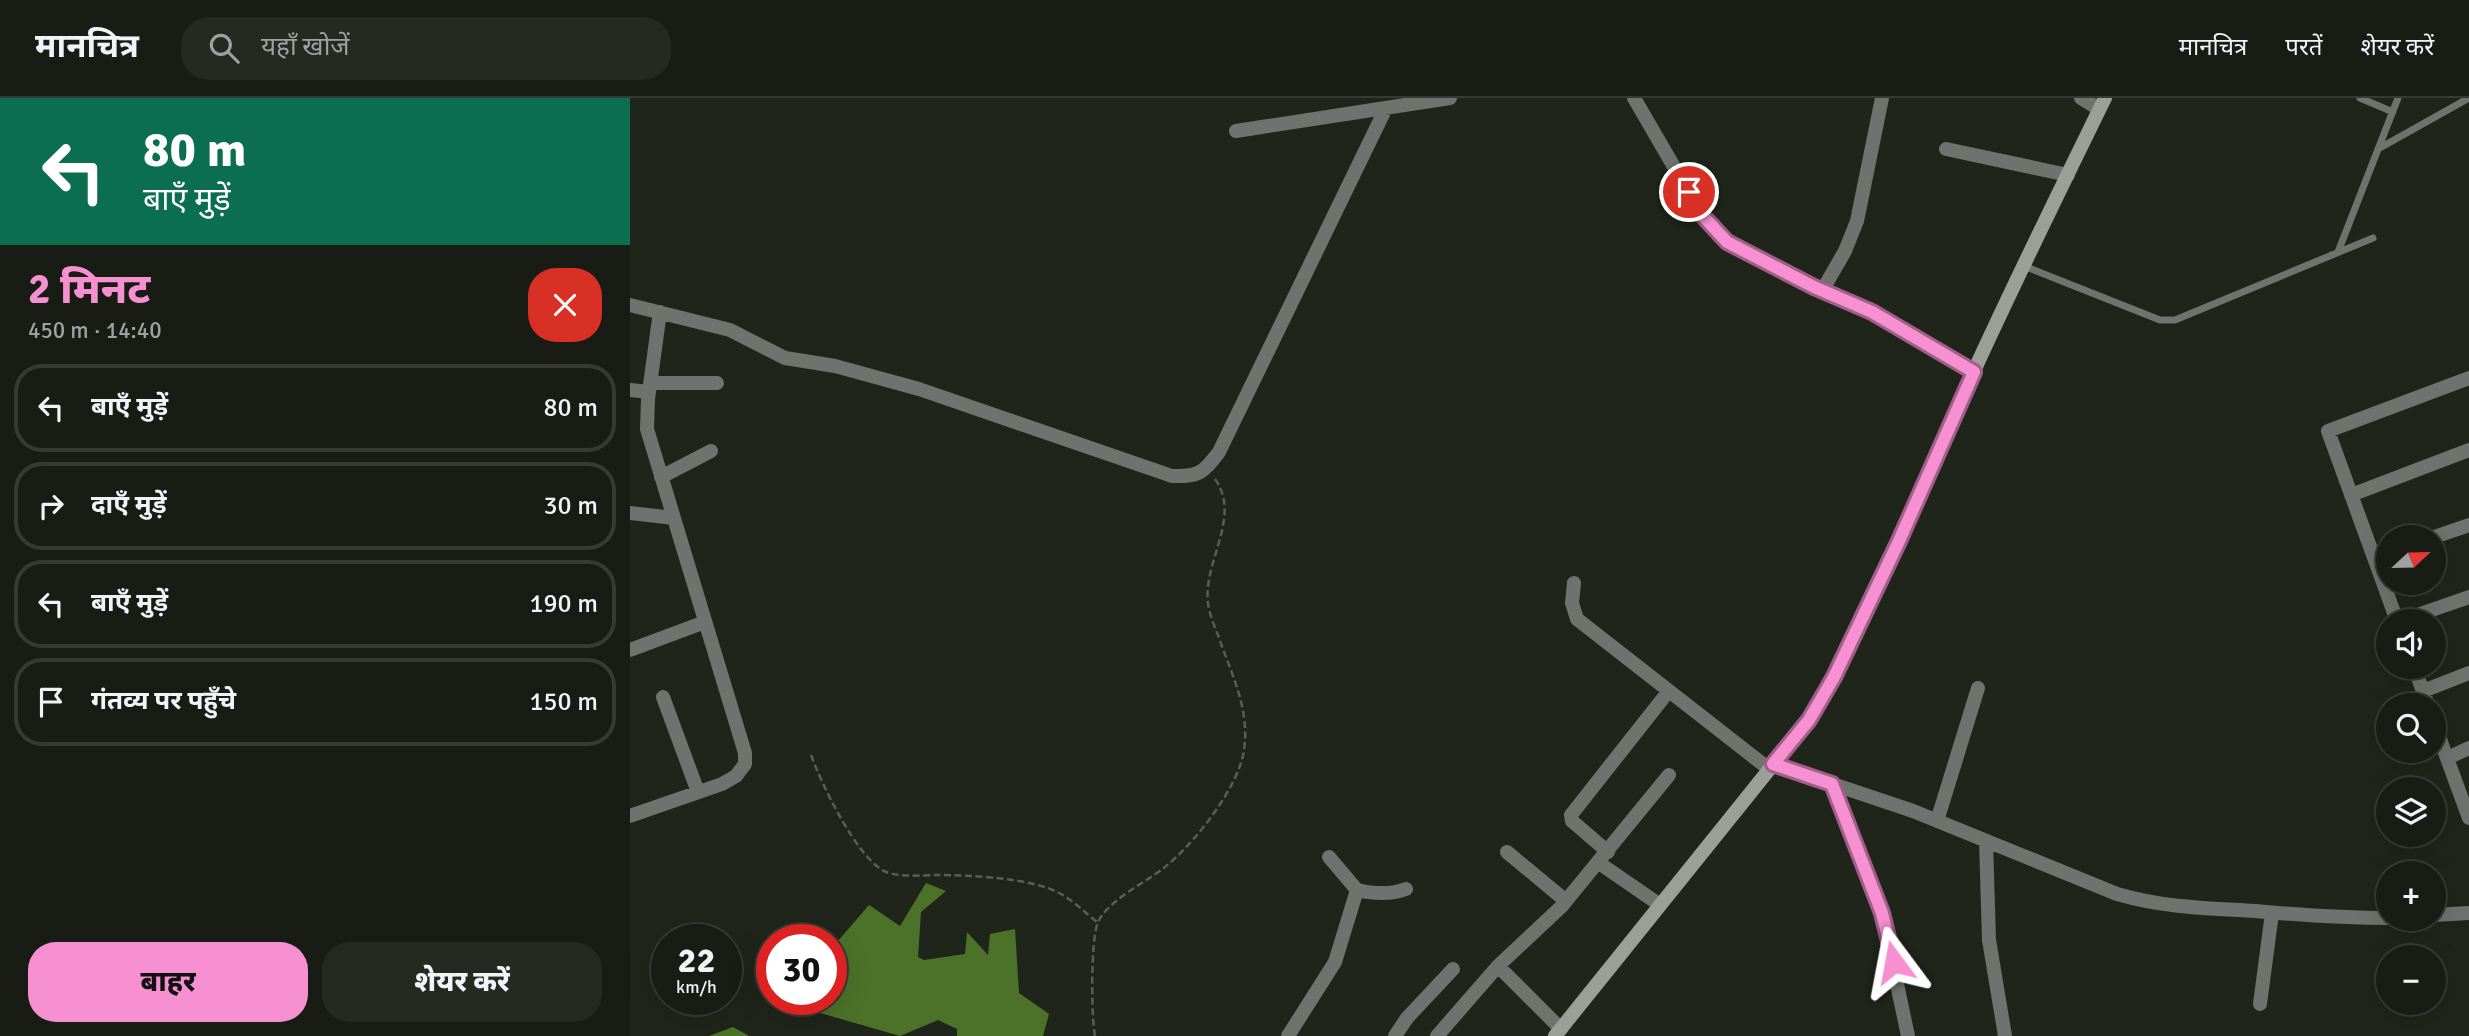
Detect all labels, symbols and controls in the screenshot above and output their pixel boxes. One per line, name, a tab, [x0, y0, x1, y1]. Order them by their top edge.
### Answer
search box	[181, 17, 671, 80]
text: मानचित्र	[35, 26, 139, 67]
icon: search	[205, 29, 243, 67]
text: यहाँ खोजें	[261, 31, 350, 63]
text: मानचित्र	[2179, 32, 2247, 62]
text: परतें	[2285, 32, 2322, 62]
text: शेयर करें	[2360, 32, 2434, 62]
text: 80 m	[143, 120, 246, 180]
icon: left	[28, 126, 119, 217]
pin	[1659, 162, 1719, 222]
icon: arrive	[1670, 173, 1708, 211]
text: बाएँ मुड़ें	[143, 180, 231, 219]
text: 2 मिनट	[28, 264, 150, 315]
button: close	[528, 268, 602, 342]
text: 450 m · 14:40	[28, 316, 162, 345]
icon: left	[32, 389, 70, 427]
text: बाएँ मुड़ें	[91, 391, 168, 423]
text: 80 m	[543, 392, 598, 424]
icon: right	[32, 487, 70, 525]
text: दाएँ मुड़ें	[91, 489, 167, 521]
text: 30 m	[543, 490, 598, 522]
north arrow	[2376, 525, 2446, 595]
map controls	[2376, 525, 2446, 1015]
icon: left	[32, 585, 70, 623]
text: बाएँ मुड़ें	[91, 587, 168, 619]
text: 190 m	[529, 588, 598, 620]
button: sound	[2376, 609, 2446, 679]
icon: arrive	[32, 683, 70, 721]
text: गंतव्य पर पहुँचे	[91, 685, 236, 717]
text: 150 m	[529, 686, 598, 718]
button: search	[2376, 693, 2446, 763]
button: layers	[2376, 777, 2446, 847]
button: +	[2376, 861, 2446, 931]
speed limit sign: 30	[756, 924, 847, 1015]
position arrow	[1857, 925, 1931, 999]
text: 22	[678, 939, 715, 982]
button: बाहर	[28, 942, 308, 1022]
button: शेयर करें	[322, 942, 602, 1022]
button: −	[2376, 945, 2446, 1015]
text: km/h	[676, 976, 717, 998]

